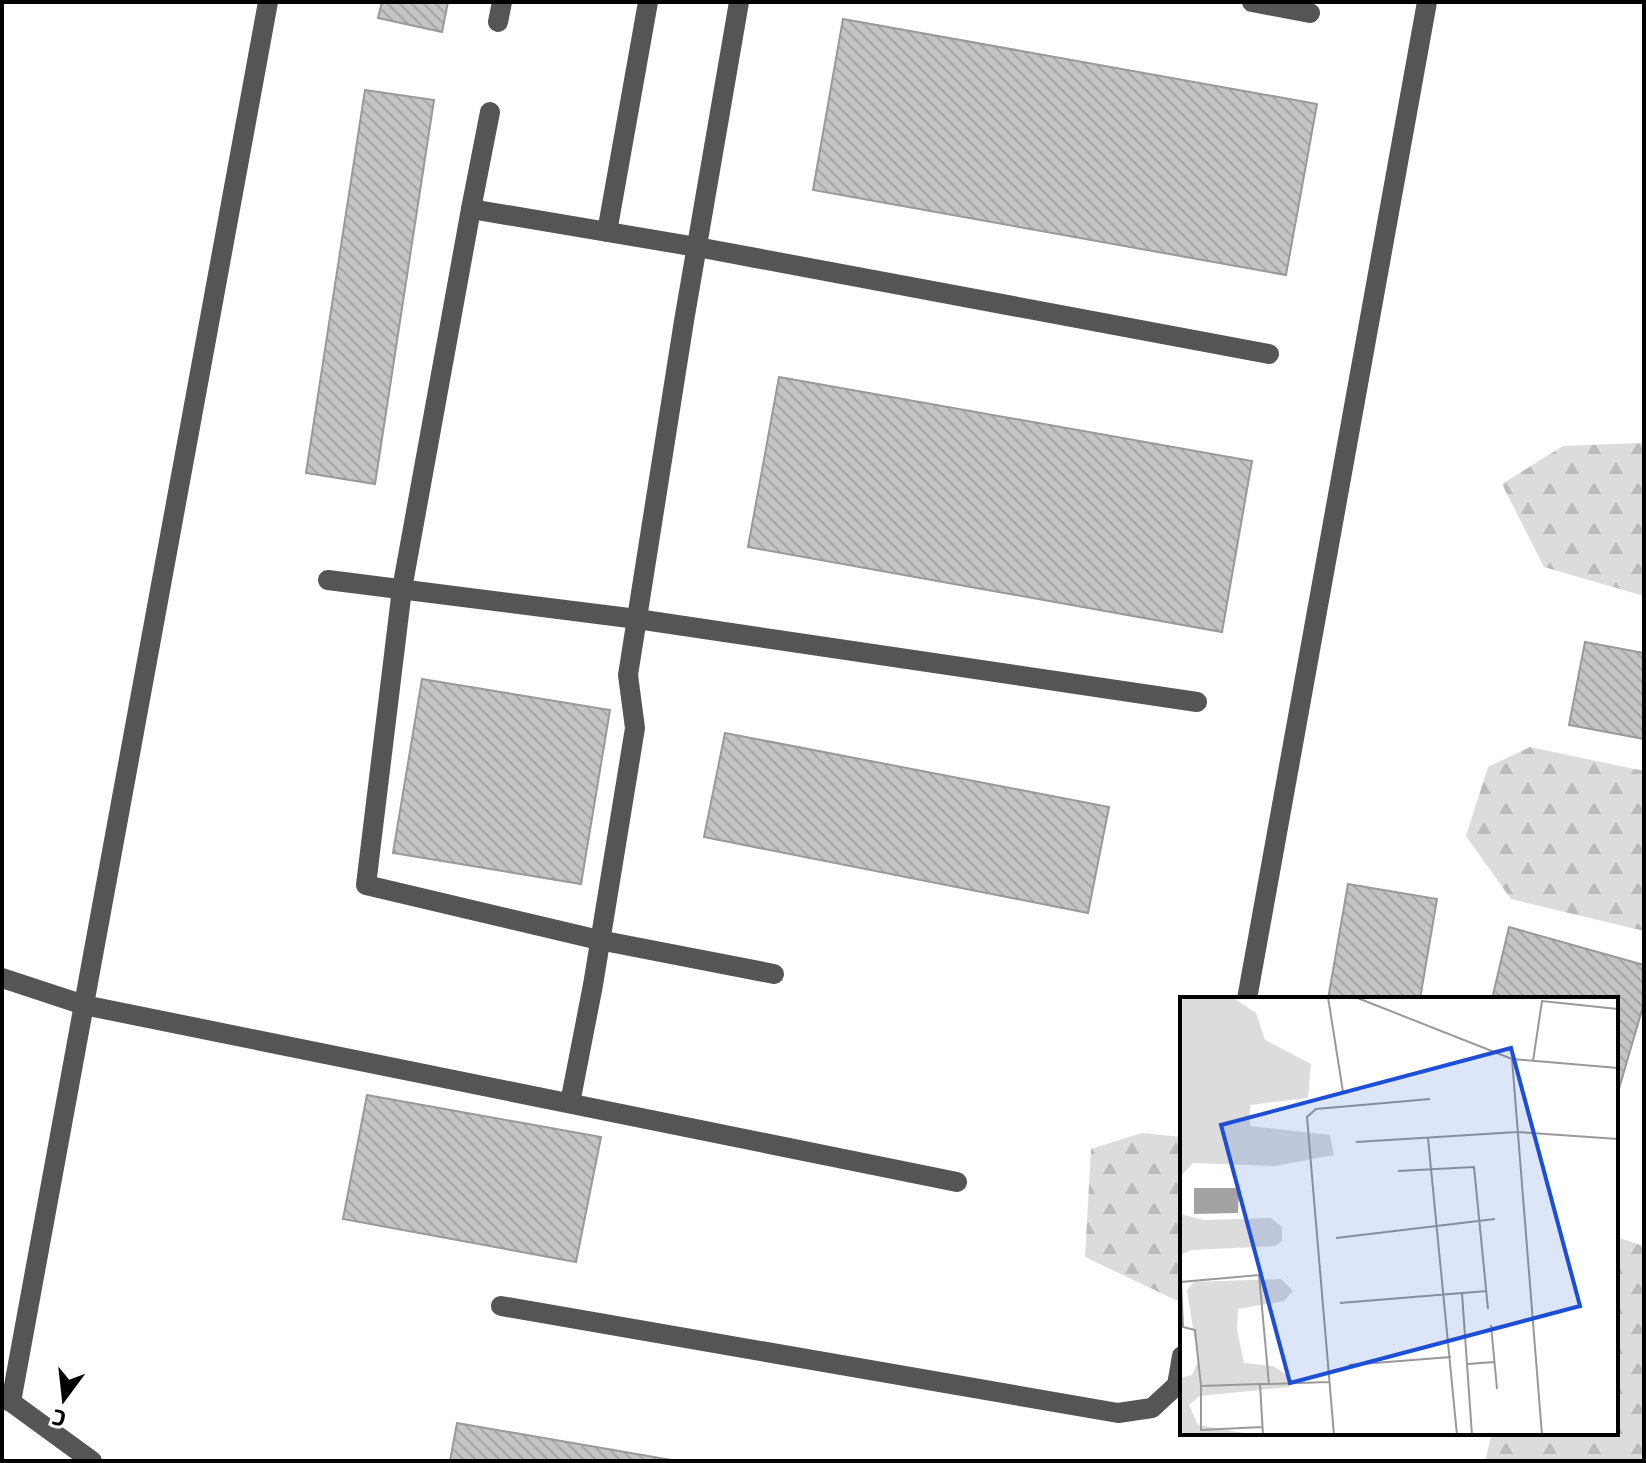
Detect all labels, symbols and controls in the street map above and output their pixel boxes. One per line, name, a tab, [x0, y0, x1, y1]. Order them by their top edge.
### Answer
inset map	[1180, 997, 1618, 1435]
north arrow	[24, 1359, 104, 1439]
text: С	[49, 1405, 68, 1434]

